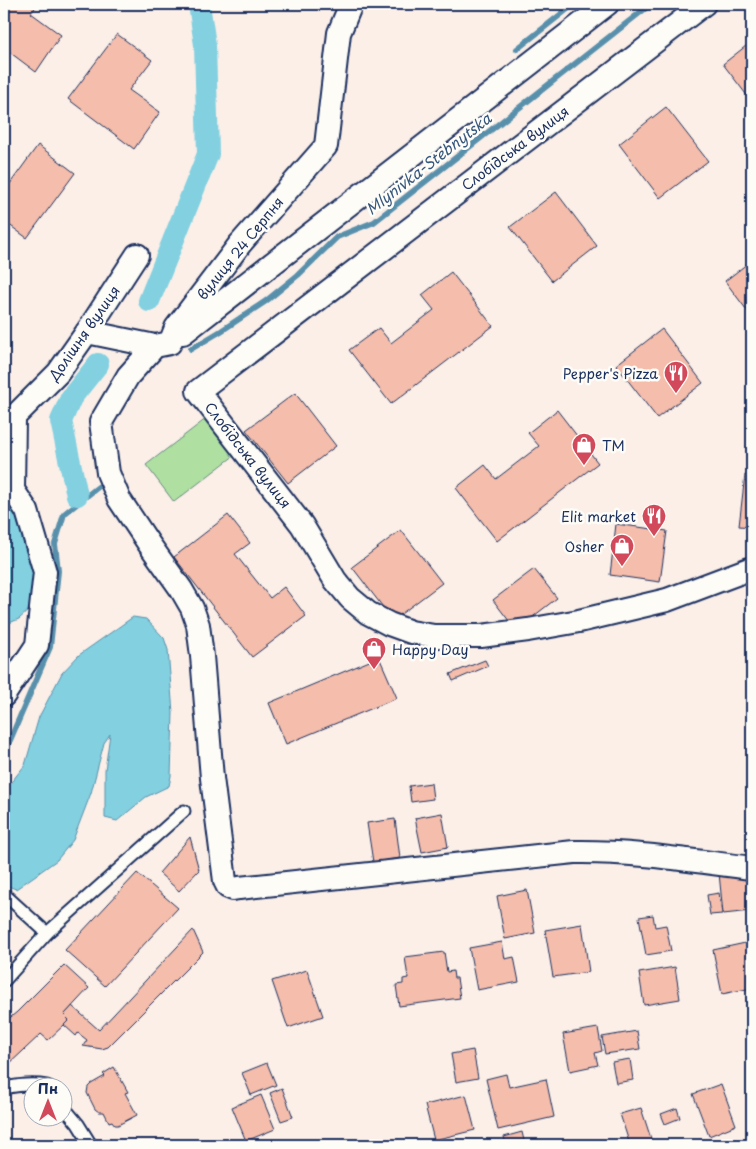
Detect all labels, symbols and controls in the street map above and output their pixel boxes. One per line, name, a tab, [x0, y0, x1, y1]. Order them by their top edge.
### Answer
street label: Слобідська вулиця	[457, 101, 573, 195]
water label: Mlynivka-Stebnytska	[360, 106, 496, 219]
street label: вулиця 24 Серпня	[192, 192, 288, 304]
street label: Долішня вулиця	[43, 281, 125, 386]
restaurant icon: Pepper's Pizza	[663, 360, 689, 394]
place label: Pepper's Pizza	[563, 363, 658, 384]
street label: Слобідська вулиця	[200, 397, 296, 513]
shop icon: TM	[571, 432, 597, 466]
place label: TM	[602, 435, 625, 456]
restaurant icon: Elit market	[641, 503, 667, 537]
place label: Elit market	[561, 506, 636, 527]
shop icon: Osher	[609, 533, 635, 567]
place label: Osher	[565, 536, 604, 557]
shop icon: Happy Day	[361, 636, 387, 670]
place label: Happy Day	[392, 639, 469, 660]
north arrow	[22, 1076, 72, 1126]
text: Пн	[38, 1078, 58, 1099]

